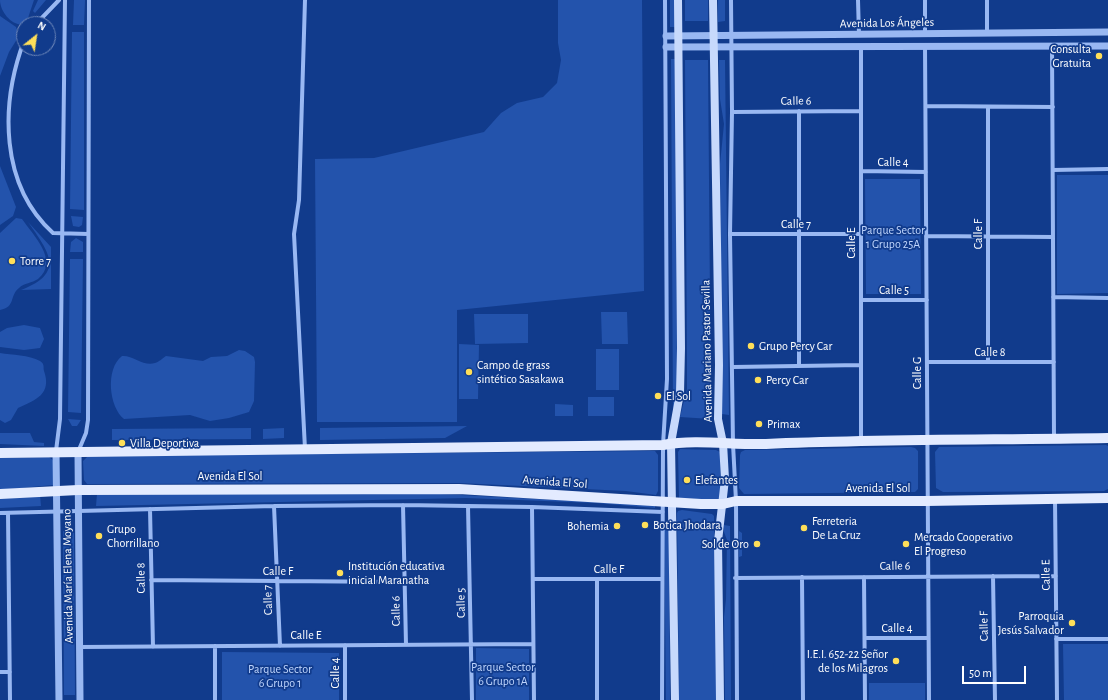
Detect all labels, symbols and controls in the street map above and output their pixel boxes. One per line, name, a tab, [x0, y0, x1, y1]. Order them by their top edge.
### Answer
street label: Avenida Los Ángeles	[840, 15, 934, 31]
north arrow	[16, 16, 56, 56]
text: N	[36, 19, 48, 33]
place label: Consulta Gratuita	[1050, 42, 1091, 70]
marker: Consulta Gratuita	[1094, 51, 1104, 61]
street label: Calle 6	[780, 94, 812, 108]
street label: Calle 4	[878, 155, 908, 169]
street label: Calle 7	[781, 217, 811, 231]
street label: Calle F	[971, 219, 985, 249]
park label: Parque Sector 1 Grupo 25A	[861, 223, 925, 251]
street label: Calle E	[844, 227, 858, 259]
place label: Torre 7	[20, 254, 51, 268]
marker: Torre 7	[7, 256, 17, 266]
street label: Avenida Mariano Pastor Sevilla	[699, 280, 715, 422]
street label: Calle 5	[879, 283, 909, 297]
place label: Grupo Percy Car	[759, 339, 832, 353]
marker: Grupo Percy Car	[746, 341, 756, 351]
street label: Calle 8	[975, 345, 1005, 359]
street label: Calle G	[910, 357, 924, 389]
place label: Campo de grass sintético Sasakawa	[477, 358, 564, 386]
marker: Campo de grass sintético Sasakawa	[464, 367, 474, 377]
place label: Percy Car	[766, 373, 808, 387]
marker: Percy Car	[753, 375, 763, 385]
place label: El Sol	[666, 389, 691, 403]
marker: El Sol	[653, 391, 663, 401]
place label: Primax	[767, 417, 800, 431]
marker: Primax	[754, 419, 764, 429]
place label: Villa Deportiva	[130, 436, 199, 450]
marker: Villa Deportiva	[117, 438, 127, 448]
street label: Avenida El Sol	[198, 469, 262, 483]
street label: Avenida El Sol	[522, 473, 588, 491]
place label: Elefantes	[695, 473, 738, 487]
marker: Elefantes	[682, 475, 692, 485]
street label: Avenida El Sol	[846, 481, 910, 495]
street label: Avenida María Elena Moyano	[60, 509, 76, 643]
place label: Ferreteria De La Cruz	[812, 514, 861, 542]
place label: Botica Jhodara	[653, 518, 721, 532]
place label: Bohemia	[567, 519, 609, 533]
marker: Botica Jhodara	[640, 520, 650, 530]
marker: Bohemia	[612, 521, 622, 531]
place label: Grupo Chorrillano	[107, 522, 159, 550]
marker: Ferreteria De La Cruz	[799, 523, 809, 533]
place label: Mercado Cooperativo El Progreso	[914, 530, 1013, 558]
marker: Grupo Chorrillano	[94, 531, 104, 541]
place label: Sol de Oro	[702, 537, 749, 551]
marker: Sol de Oro	[752, 539, 762, 549]
marker: Mercado Cooperativo El Progreso	[901, 539, 911, 549]
place label: Institución educativa inicial Maranatha	[348, 559, 445, 587]
street label: Calle 6	[879, 559, 911, 573]
street label: Calle E	[1039, 559, 1053, 591]
street label: Calle 8	[134, 562, 148, 594]
street label: Calle F	[594, 562, 624, 576]
street label: Calle F	[263, 564, 293, 578]
marker: Institución educativa inicial Maranatha	[335, 568, 345, 578]
street label: Calle 7	[260, 585, 276, 615]
street label: Calle 5	[454, 588, 468, 618]
street label: Calle 6	[389, 595, 403, 627]
place label: Parroquia Jesús Salvador	[998, 609, 1064, 637]
street label: Calle F	[977, 611, 991, 641]
marker: Parroquia Jesús Salvador	[1067, 618, 1077, 628]
street label: Calle 4	[882, 621, 912, 635]
street label: Calle E	[290, 628, 322, 642]
place label: I.E.I. 652-22 Señor de los Milagros	[807, 647, 888, 675]
marker: I.E.I. 652-22 Señor de los Milagros	[891, 656, 901, 666]
street label: Calle 4	[328, 658, 342, 688]
scale bar	[964, 658, 1028, 684]
park label: Parque Sector 6 Grupo 1A	[471, 660, 535, 688]
park label: Parque Sector 6 Grupo 1	[248, 662, 312, 690]
text: 50 m	[969, 667, 992, 679]

